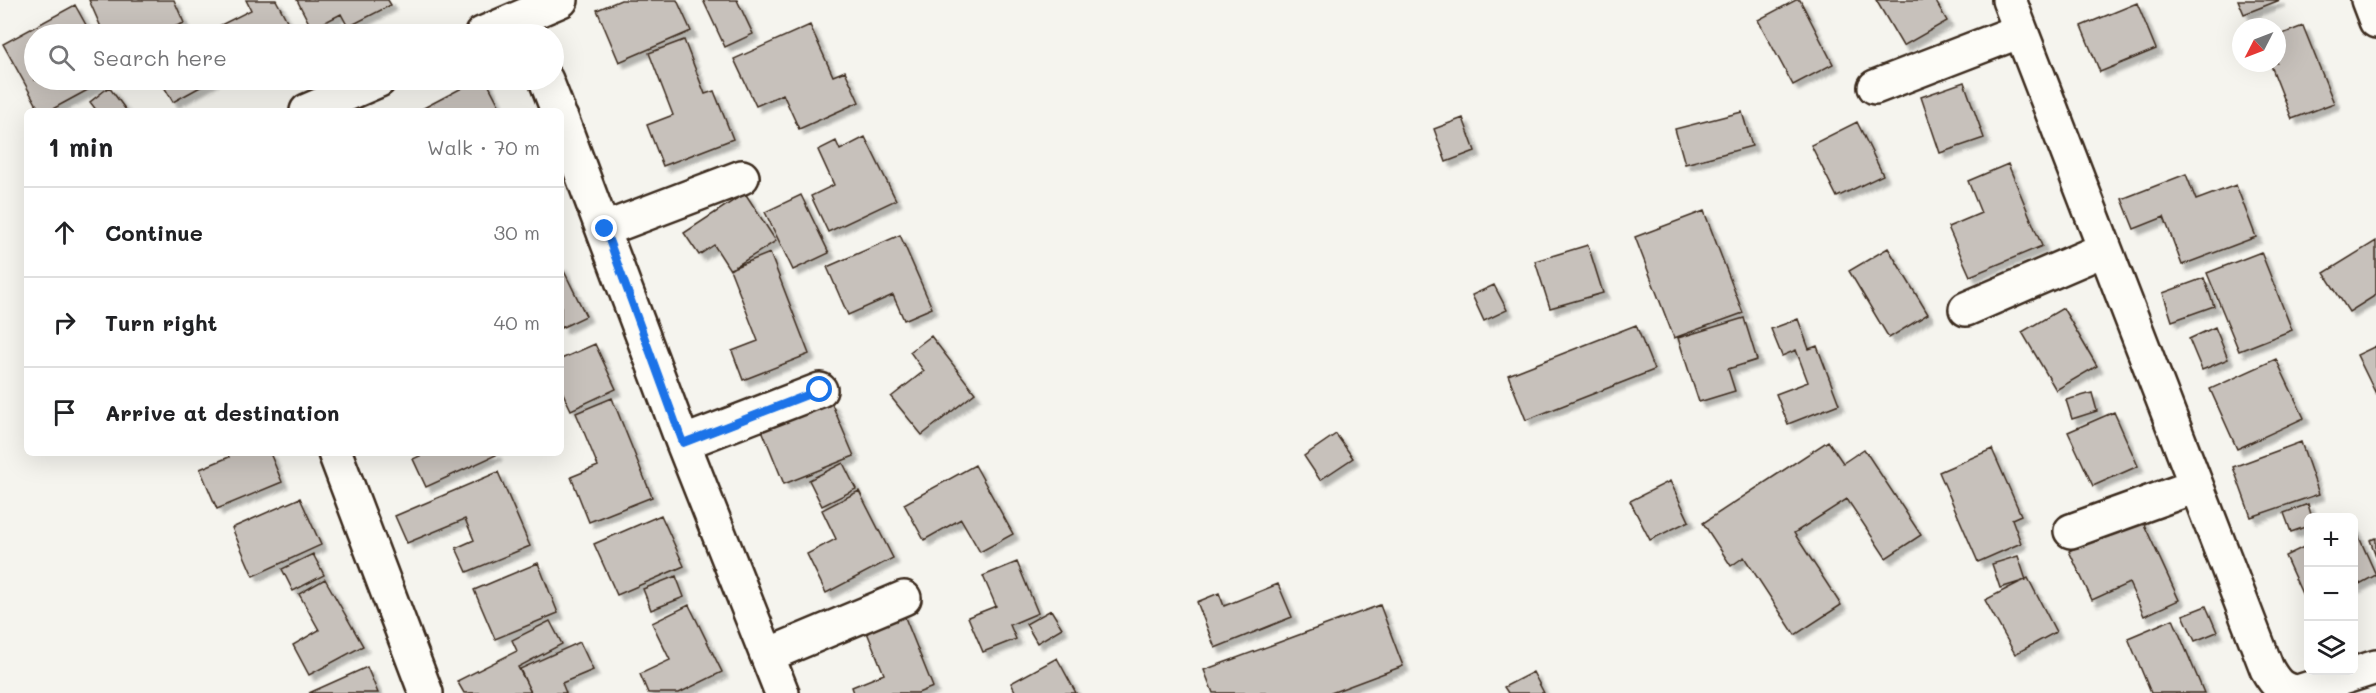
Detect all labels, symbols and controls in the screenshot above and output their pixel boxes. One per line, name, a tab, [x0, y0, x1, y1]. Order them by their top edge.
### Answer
north arrow	[2232, 18, 2286, 72]
search box	[24, 24, 564, 90]
icon: search	[45, 41, 78, 74]
text: Search here	[93, 43, 227, 72]
text: 1 min	[48, 130, 113, 164]
text: Walk · 70 m	[427, 134, 540, 160]
route end	[591, 215, 617, 241]
icon: ahead	[48, 216, 81, 249]
text: Continue	[105, 218, 203, 247]
text: 30 m	[494, 219, 540, 245]
icon: right	[48, 306, 81, 339]
text: Turn right	[105, 308, 217, 337]
text: 40 m	[494, 309, 540, 335]
route start	[806, 376, 832, 402]
icon: arrive	[48, 396, 81, 429]
text: Arrive at destination	[105, 398, 340, 427]
map controls	[2304, 513, 2358, 675]
button: +	[2304, 513, 2358, 567]
button: −	[2304, 567, 2358, 621]
button: layers	[2304, 621, 2358, 675]

